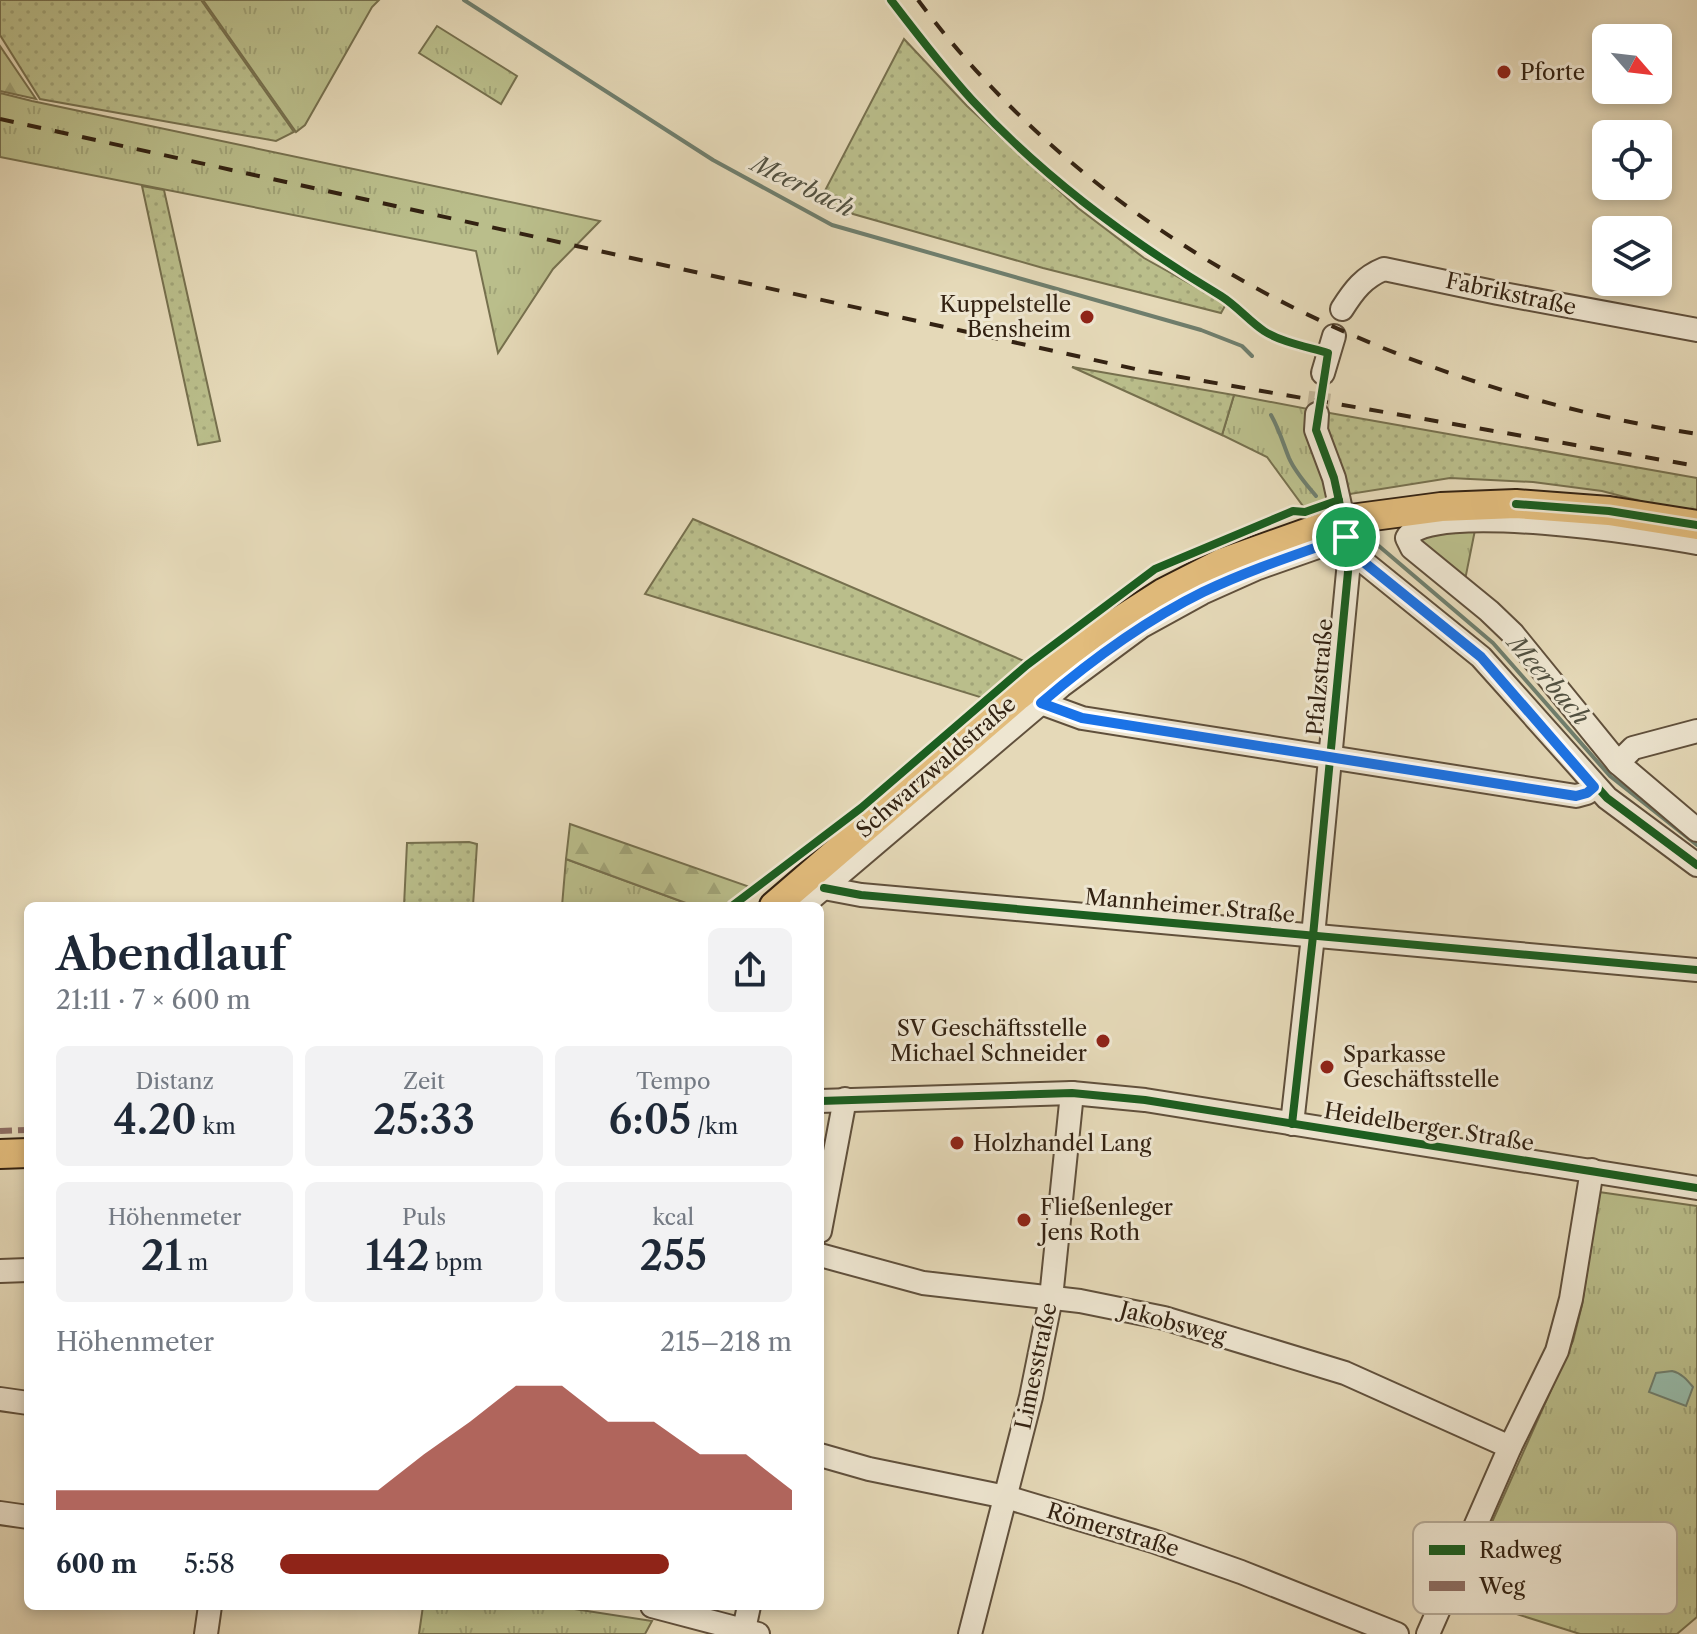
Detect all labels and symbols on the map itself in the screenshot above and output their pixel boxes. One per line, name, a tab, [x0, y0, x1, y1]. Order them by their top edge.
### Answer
north arrow	[1592, 24, 1672, 104]
place label: Pforte	[1520, 59, 1585, 86]
marker: Pforte	[1495, 63, 1513, 81]
water label: Meerbach	[745, 148, 859, 223]
street label: Fabrikstraße	[1443, 267, 1579, 321]
place label: Kuppelstelle Bensheim	[939, 291, 1072, 343]
marker: Kuppelstelle Bensheim	[1078, 308, 1096, 326]
pin	[1312, 503, 1380, 571]
street label: Pfalzstraße	[1301, 617, 1339, 737]
water label: Meerbach	[1500, 627, 1596, 731]
street label: Schwarzwaldstraße	[851, 690, 1021, 844]
street label: Mannheimer Straße	[1084, 883, 1296, 929]
place label: SV Geschäftsstelle Michael Schneider	[890, 1015, 1087, 1067]
marker: SV Geschäftsstelle Michael Schneider	[1094, 1032, 1112, 1050]
place label: Sparkasse Geschäftsstelle	[1343, 1041, 1499, 1093]
marker: Sparkasse Geschäftsstelle	[1318, 1058, 1336, 1076]
street label: Heidelberger Straße	[1322, 1097, 1536, 1157]
place label: Holzhandel Lang	[973, 1130, 1152, 1157]
marker: Holzhandel Lang	[948, 1134, 966, 1152]
place label: Fließenleger Jens Roth	[1037, 1194, 1173, 1246]
marker: Fließenleger Jens Roth	[1015, 1211, 1033, 1229]
street label: Jakobsweg	[1114, 1295, 1229, 1350]
street label: Limesstraße	[1009, 1300, 1063, 1432]
street label: Römerstraße	[1044, 1497, 1182, 1563]
legend	[1413, 1522, 1677, 1614]
text: Radweg	[1479, 1537, 1562, 1564]
text: Weg	[1478, 1573, 1526, 1600]

